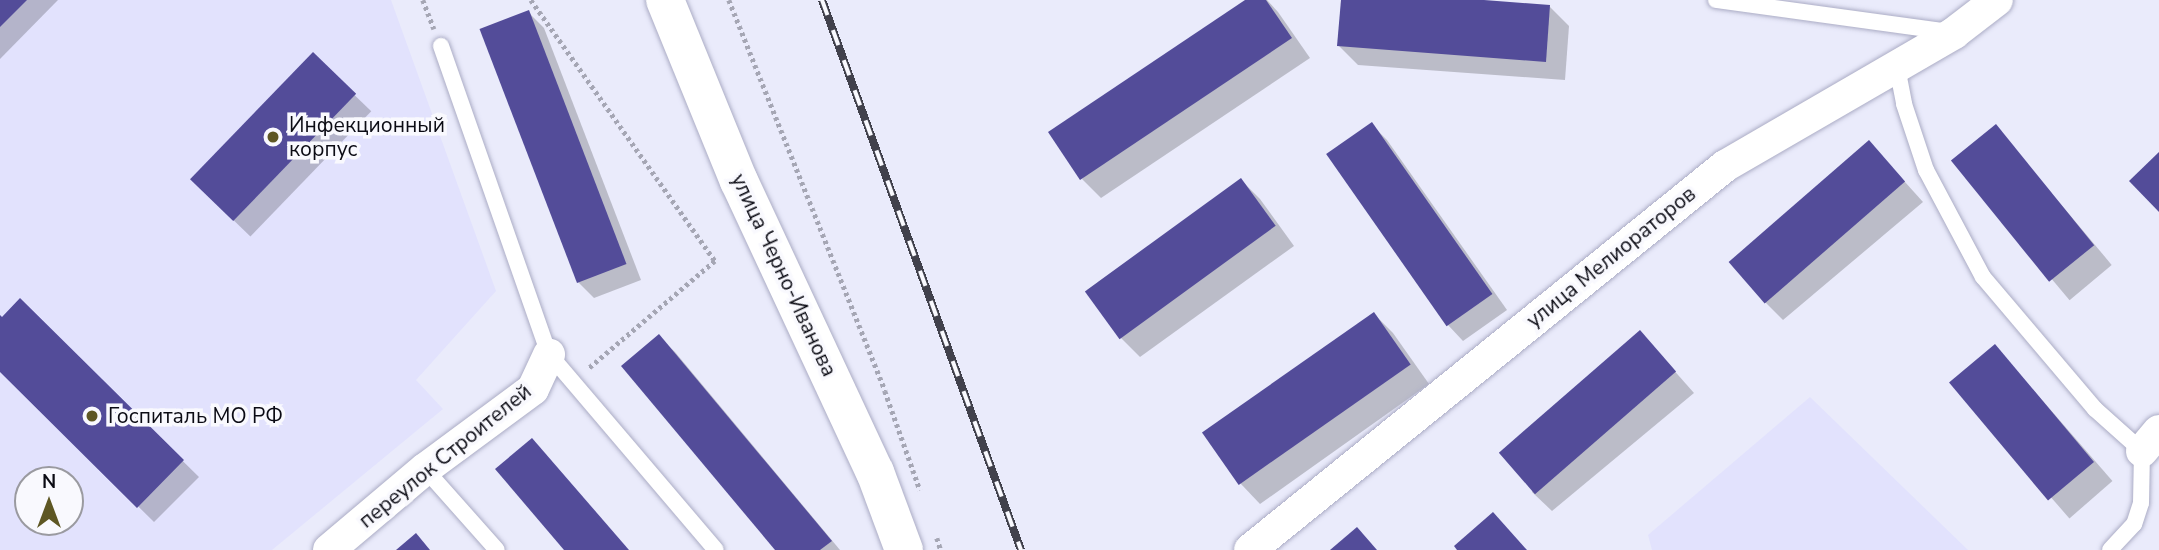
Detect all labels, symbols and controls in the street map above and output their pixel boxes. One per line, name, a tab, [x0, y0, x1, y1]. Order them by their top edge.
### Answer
place label: Инфекционный корпус	[289, 112, 445, 162]
marker: Инфекционный корпус	[263, 127, 283, 147]
street label: улица Черно-Иванова	[726, 170, 842, 380]
street label: улица Мелиораторов	[1521, 181, 1701, 333]
street label: переулок Строителей	[354, 379, 536, 533]
place label: Госпиталь МО РФ	[108, 403, 283, 429]
marker: Госпиталь МО РФ	[82, 406, 102, 426]
north arrow	[14, 466, 84, 536]
text: N	[42, 469, 56, 495]

